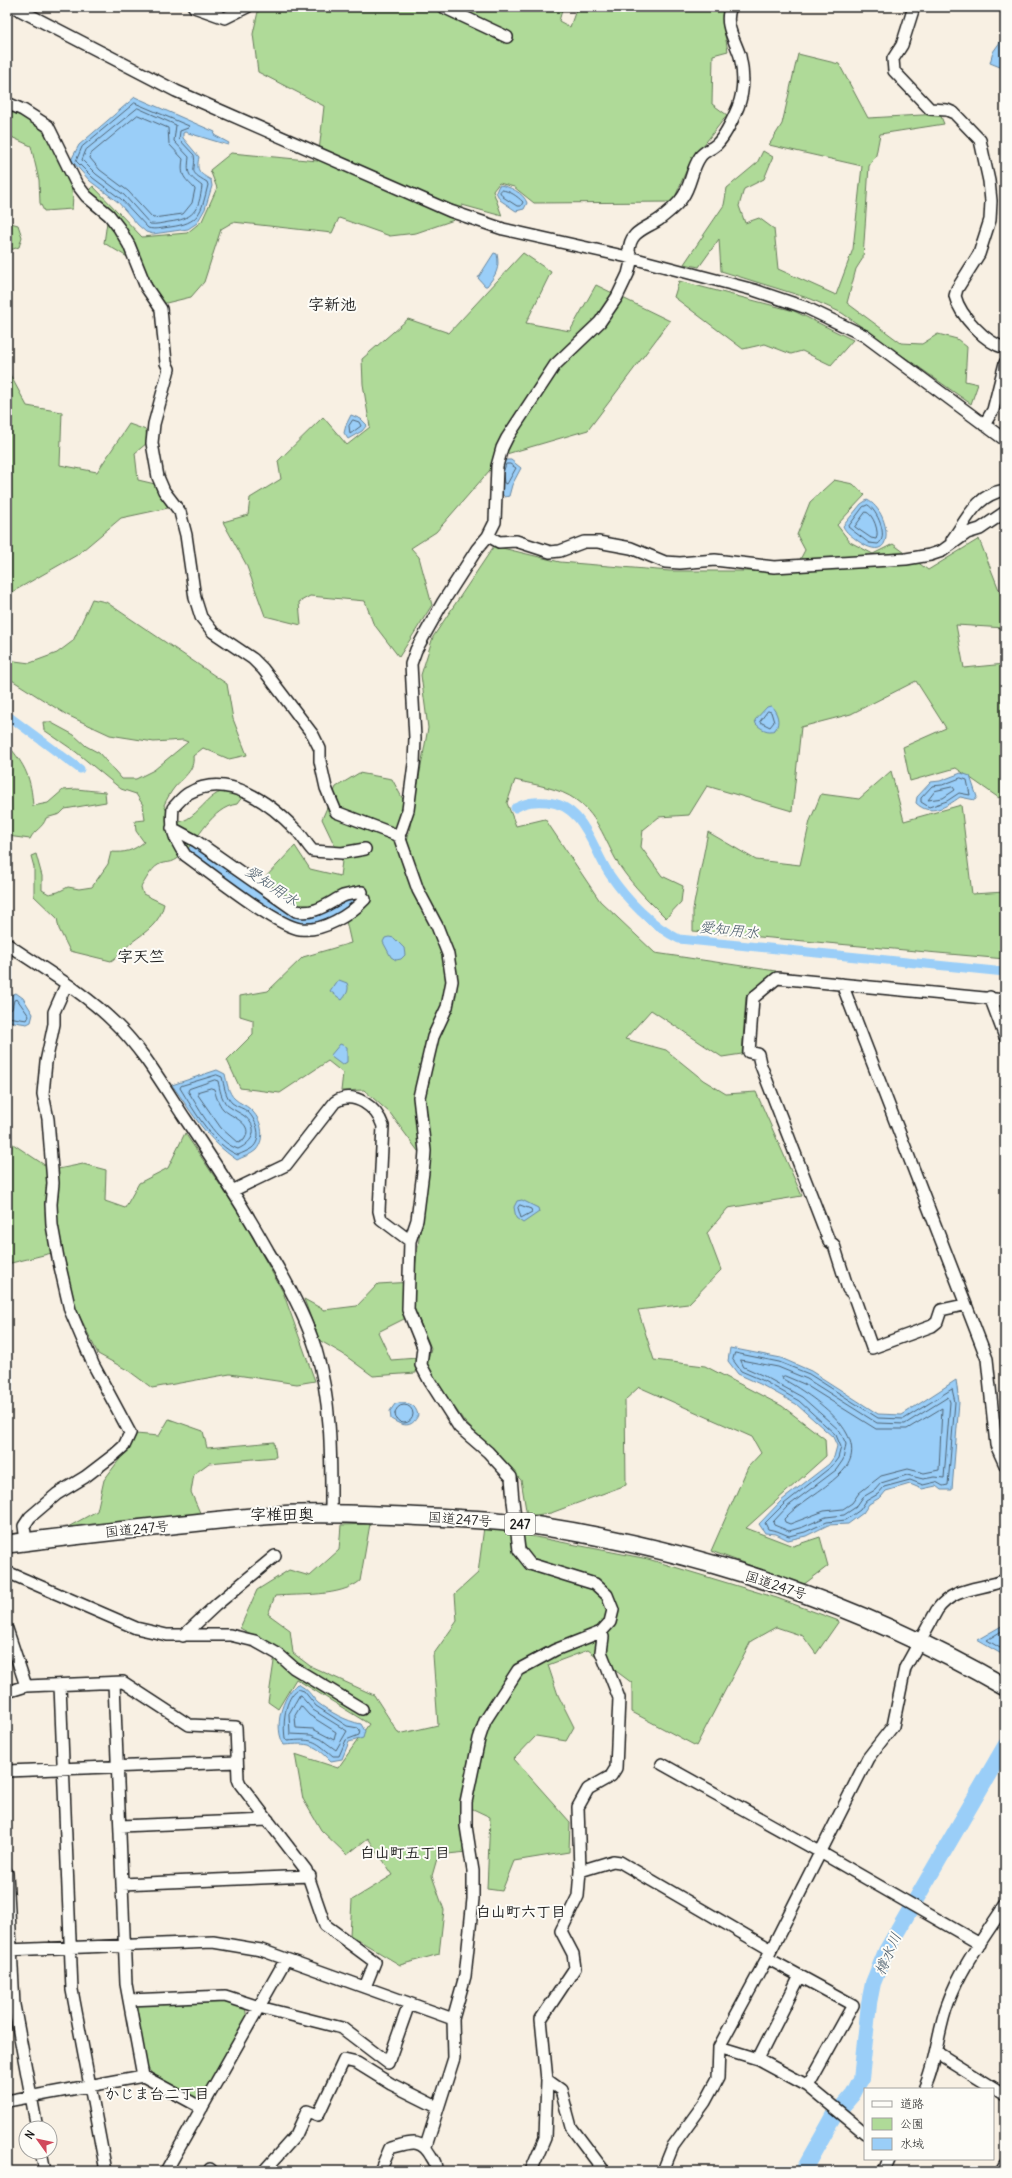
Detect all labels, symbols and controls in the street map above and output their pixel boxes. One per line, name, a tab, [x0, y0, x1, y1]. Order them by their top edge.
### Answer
district label: 字新池	[308, 294, 356, 314]
water label: 愛知用水	[242, 861, 302, 910]
water label: 愛知用水	[698, 917, 760, 942]
district label: 字天竺	[117, 946, 165, 966]
district label: 字椎田奥	[250, 1504, 314, 1524]
street label: 国道247号	[427, 1508, 493, 1530]
road number: 247	[505, 1513, 535, 1535]
street label: 国道247号	[104, 1517, 170, 1541]
street label: 国道247号	[743, 1567, 809, 1603]
district label: 白山町五丁目	[360, 1843, 450, 1862]
district label: 白山町六丁目	[476, 1902, 566, 1921]
water label: 樽水川	[870, 1929, 905, 1978]
district label: かじま台二丁目	[104, 2084, 210, 2103]
legend	[864, 2088, 994, 2160]
text: 道路	[900, 2096, 924, 2111]
text: 公園	[900, 2116, 924, 2131]
north arrow	[18, 2120, 58, 2160]
text: N	[22, 2128, 38, 2142]
text: 水域	[900, 2136, 924, 2151]

